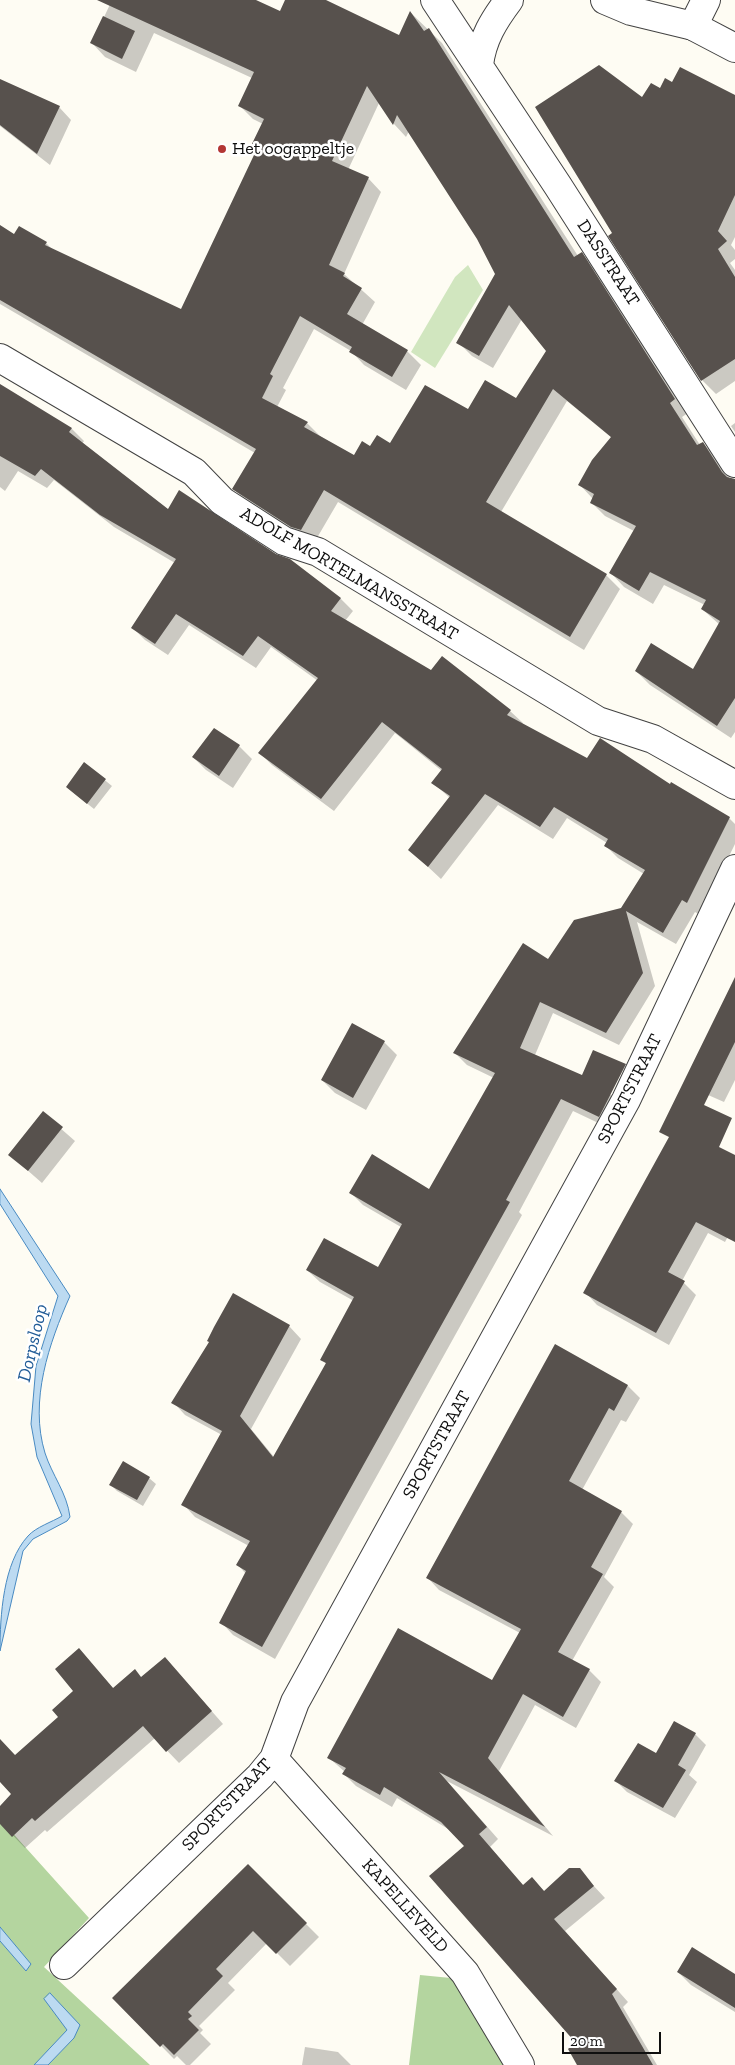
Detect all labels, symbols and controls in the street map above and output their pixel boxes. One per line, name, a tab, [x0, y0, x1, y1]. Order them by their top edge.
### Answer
place label: Het oogappeltje	[232, 138, 354, 160]
marker: Het oogappeltje	[216, 143, 228, 155]
street label: DASSTRAAT	[572, 216, 644, 310]
street label: ADOLF MORTELMANSSTRAAT	[236, 503, 462, 645]
street label: SPORTSTRAAT	[593, 1031, 667, 1147]
water label: Dorpsloop	[13, 1302, 53, 1384]
street label: SPORTSTRAAT	[398, 1387, 476, 1503]
street label: SPORTSTRAAT	[177, 1754, 277, 1856]
street label: KAPELLEVELD	[357, 1855, 453, 1957]
scale bar	[565, 2022, 664, 2054]
text: 20 m	[570, 2032, 603, 2050]

